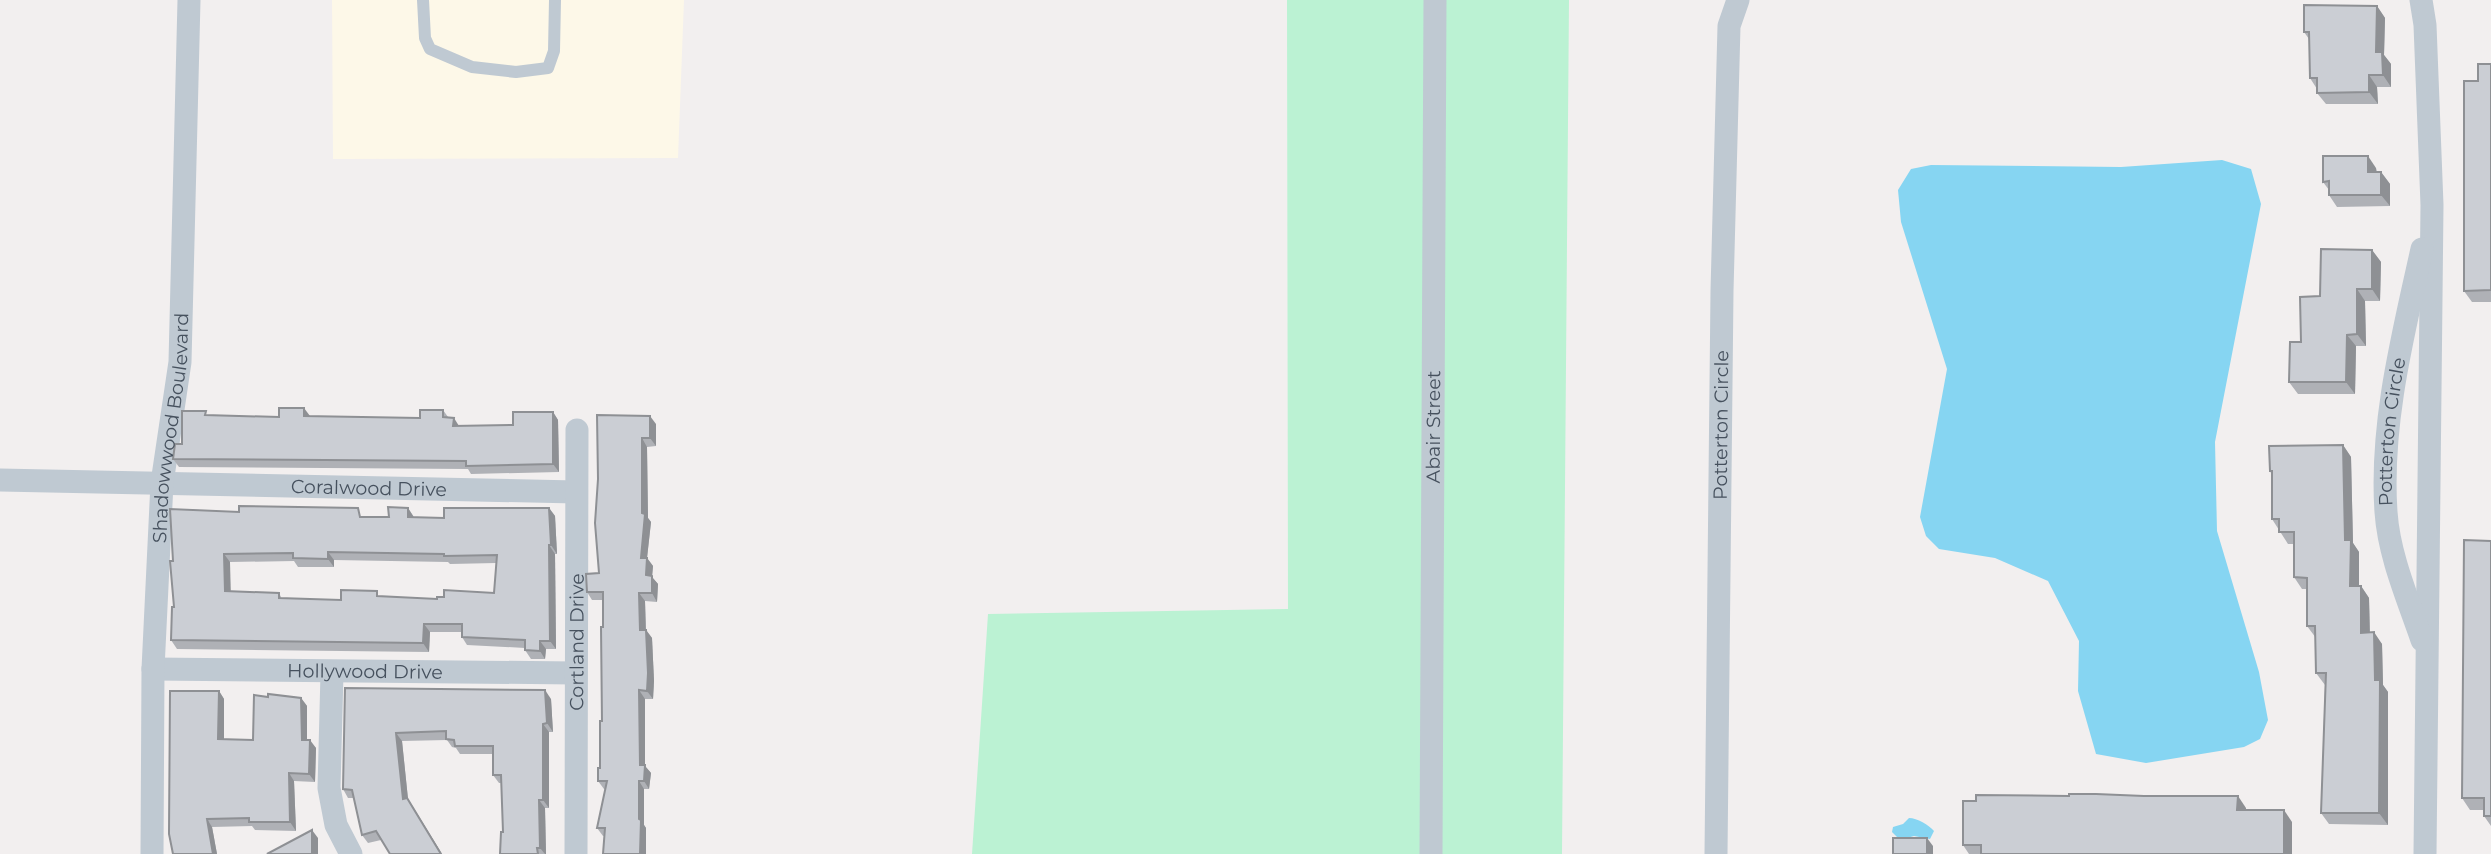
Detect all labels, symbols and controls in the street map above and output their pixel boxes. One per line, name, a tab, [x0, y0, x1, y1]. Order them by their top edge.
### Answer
street label: Shadowwood Boulevard	[148, 312, 193, 544]
street label: Potterton Circle	[1708, 350, 1733, 500]
street label: Potterton Circle	[2373, 355, 2410, 507]
street label: Abair Street	[1421, 370, 1445, 484]
street label: Coralwood Drive	[291, 475, 447, 501]
street label: Cortland Drive	[565, 573, 588, 711]
street label: Hollywood Drive	[287, 659, 443, 683]

